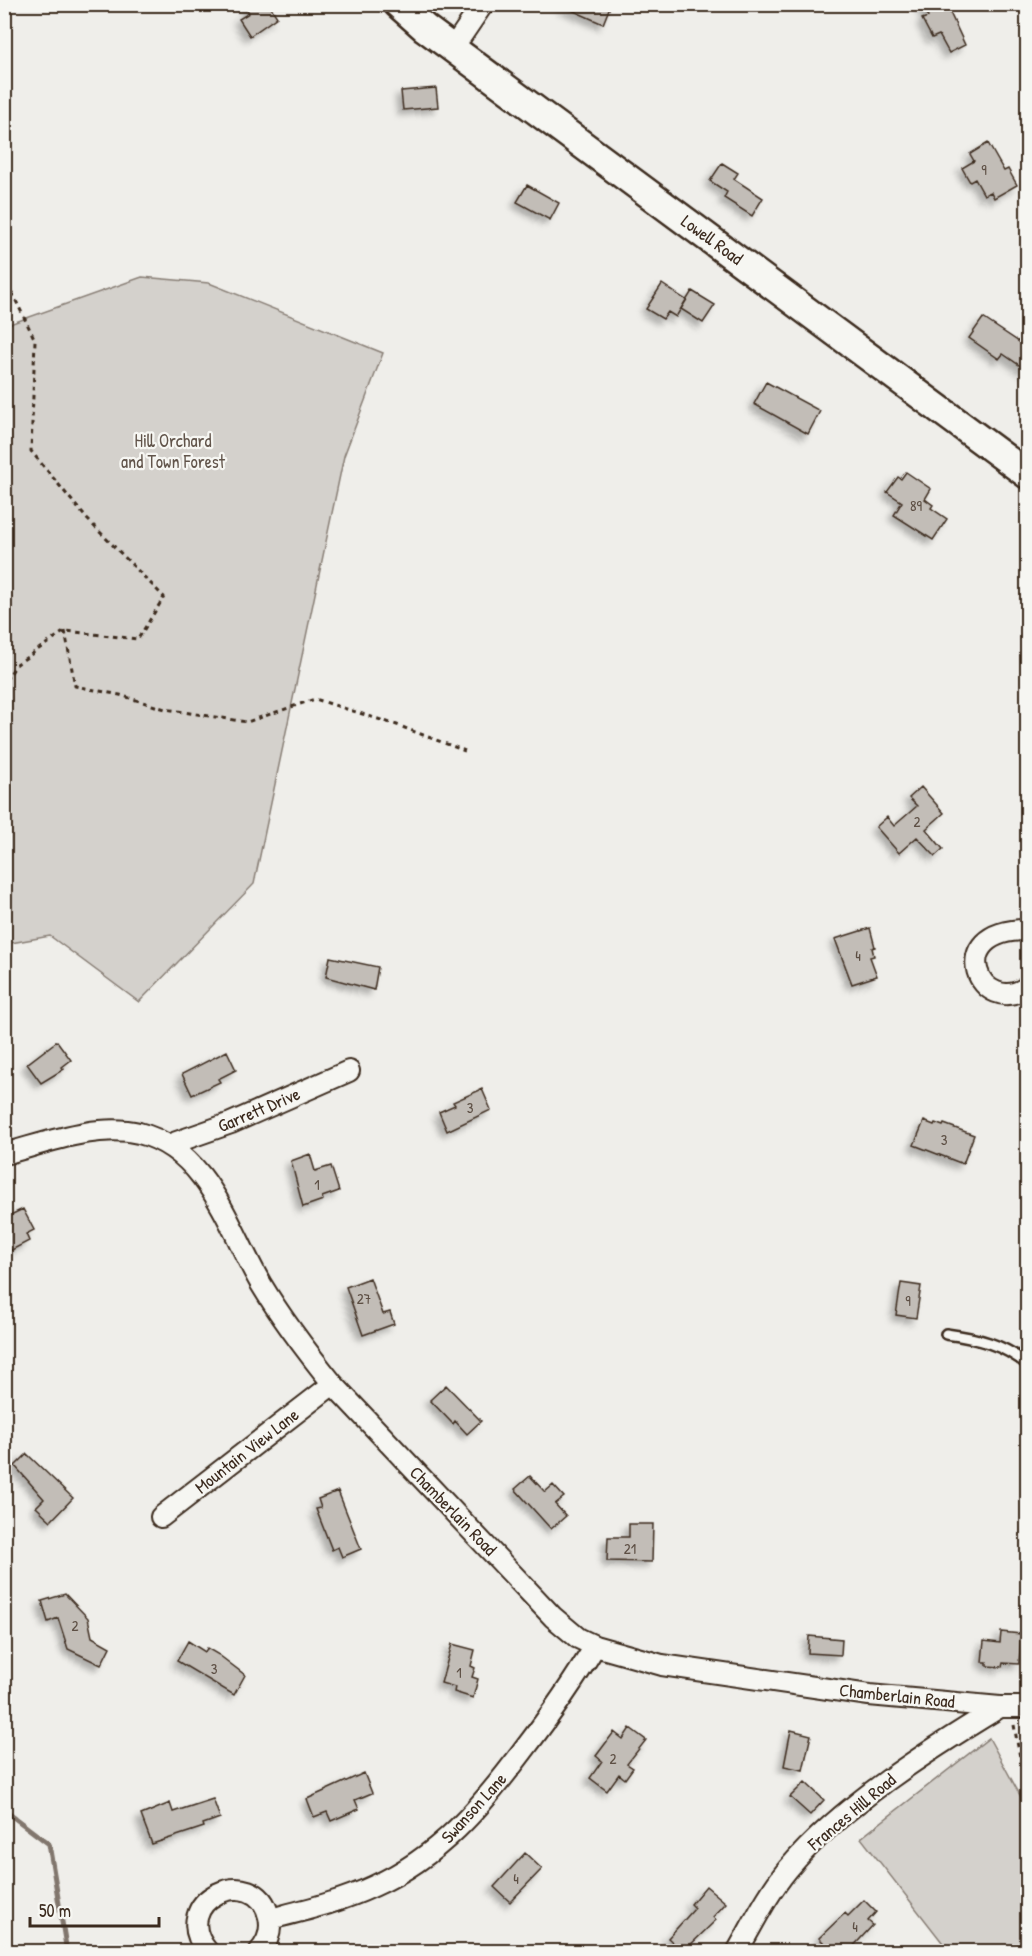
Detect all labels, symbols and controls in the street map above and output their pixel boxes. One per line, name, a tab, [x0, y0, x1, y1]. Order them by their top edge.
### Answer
house number: 9	[981, 159, 987, 180]
street label: Lowell Road	[676, 209, 748, 271]
park label: Hill Orchard and Town Forest	[121, 428, 226, 474]
house number: 89	[910, 495, 922, 516]
house number: 2	[913, 811, 921, 832]
house number: 4	[855, 945, 861, 966]
street label: Garrett Drive	[214, 1081, 304, 1138]
house number: 3	[467, 1097, 474, 1118]
house number: 3	[941, 1129, 948, 1150]
house number: 1	[314, 1174, 320, 1195]
house number: 27	[357, 1288, 371, 1309]
house number: 9	[905, 1290, 911, 1311]
street label: Mountain View Lane	[189, 1402, 304, 1499]
street label: Chamberlain Road	[404, 1460, 503, 1561]
house number: 21	[624, 1538, 636, 1559]
house number: 2	[71, 1615, 79, 1636]
house number: 3	[211, 1658, 218, 1679]
house number: 1	[456, 1662, 462, 1683]
street label: Chamberlain Road	[838, 1677, 956, 1714]
house number: 2	[609, 1748, 617, 1769]
street label: Swanson Lane	[435, 1767, 512, 1848]
street label: Frances Hill Road	[802, 1767, 901, 1857]
house number: 4	[513, 1868, 519, 1889]
scale bar	[30, 1890, 159, 1928]
text: 50 m	[39, 1898, 71, 1923]
house number: 4	[852, 1916, 858, 1937]

